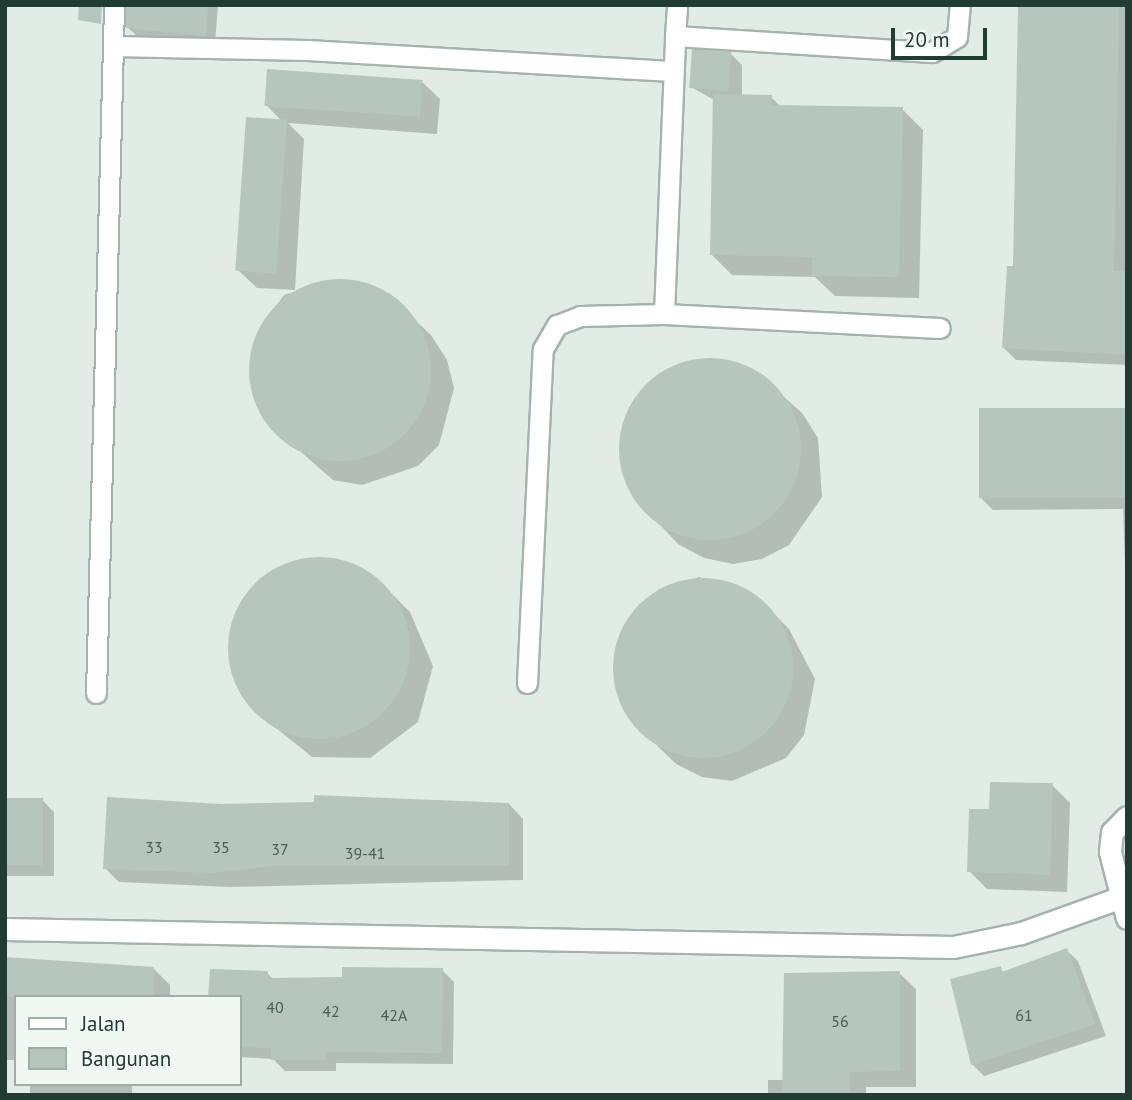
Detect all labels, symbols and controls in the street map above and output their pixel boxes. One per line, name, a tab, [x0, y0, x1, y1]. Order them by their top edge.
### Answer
scale bar	[894, 14, 990, 58]
text: 20 m	[904, 26, 950, 53]
house number: 33	[145, 837, 163, 857]
house number: 35	[212, 837, 230, 857]
house number: 37	[271, 839, 289, 859]
house number: 39-41	[345, 843, 385, 863]
legend	[14, 995, 242, 1086]
house number: 40	[266, 997, 284, 1017]
house number: 42	[322, 1001, 340, 1021]
house number: 42A	[381, 1005, 407, 1025]
house number: 61	[1015, 1005, 1033, 1025]
text: Jalan	[81, 1010, 126, 1037]
house number: 56	[831, 1011, 849, 1031]
text: Bangunan	[81, 1045, 171, 1072]

